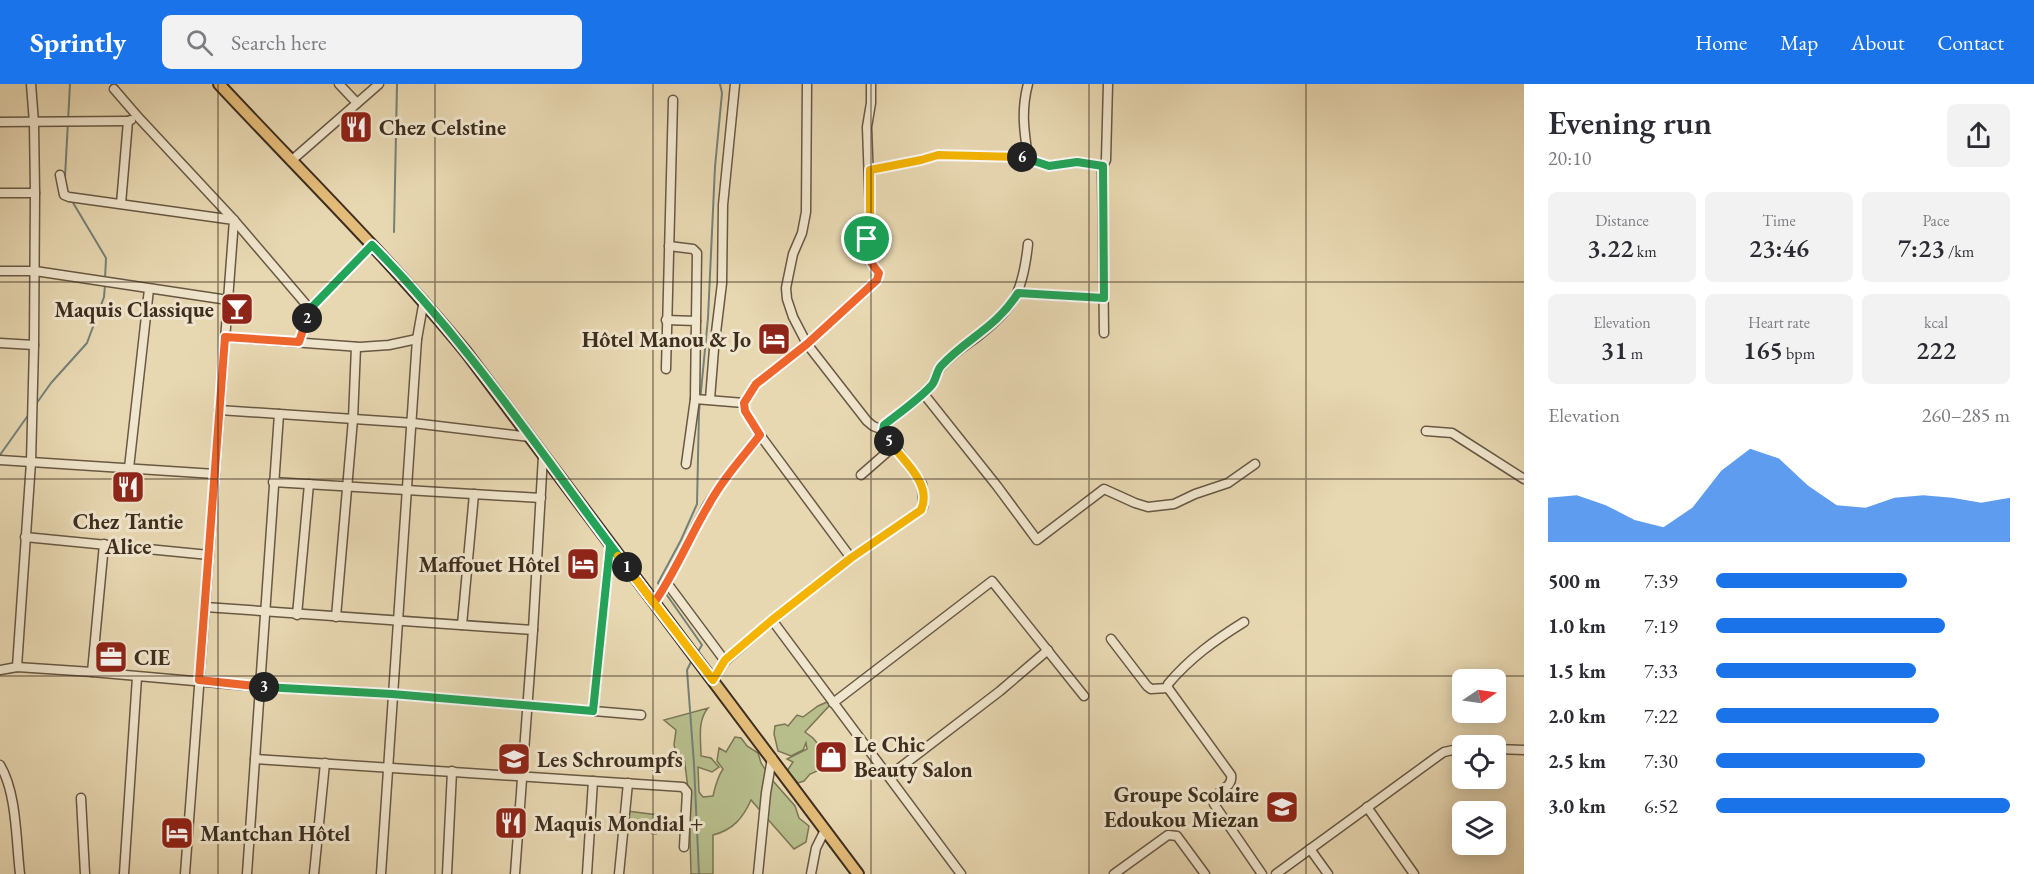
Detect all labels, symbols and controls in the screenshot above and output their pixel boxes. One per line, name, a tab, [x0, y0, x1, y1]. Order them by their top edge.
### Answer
search box	[162, 15, 582, 69]
text: Sprintly	[30, 24, 126, 60]
icon: search	[183, 26, 216, 59]
text: Search here	[231, 28, 327, 57]
text: Home	[1695, 29, 1747, 56]
text: Map	[1780, 29, 1818, 56]
text: About	[1851, 29, 1904, 56]
text: Contact	[1937, 29, 2004, 56]
text: Evening run	[1548, 101, 1712, 144]
button: share	[1947, 104, 2010, 167]
restaurant icon: Chez Celstine	[338, 109, 374, 145]
place label: Chez Celstine	[379, 113, 506, 142]
pin: 6	[1007, 142, 1037, 172]
text: 20:10	[1548, 145, 1591, 171]
text: 6	[1018, 146, 1026, 167]
text: Distance	[1595, 210, 1649, 231]
text: Time	[1762, 210, 1796, 231]
text: Pace	[1923, 210, 1949, 231]
pin	[841, 213, 892, 264]
icon: arrive	[850, 222, 883, 255]
text: 3.22	[1587, 231, 1634, 265]
text: 23:46	[1749, 231, 1809, 265]
text: 7:23	[1898, 231, 1945, 265]
text: km	[1634, 241, 1657, 262]
text: /km	[1945, 241, 1974, 262]
bar icon: Maquis Classique	[219, 291, 255, 327]
place label: Maquis Classique	[54, 295, 214, 324]
pin: 2	[292, 303, 322, 333]
text: 2	[303, 307, 311, 328]
text: Elevation	[1593, 312, 1651, 333]
text: Heart rate	[1748, 312, 1810, 333]
text: kcal	[1924, 312, 1948, 333]
hotel icon: Hôtel Manou & Jo	[756, 321, 792, 357]
place label: Hôtel Manou & Jo	[582, 325, 751, 354]
text: 31	[1601, 333, 1628, 367]
text: 165	[1743, 333, 1783, 367]
text: 222	[1916, 333, 1956, 367]
text: m	[1628, 343, 1643, 364]
text: bpm	[1783, 343, 1815, 364]
text: Elevation	[1548, 402, 1620, 428]
text: 260–285 m	[1922, 402, 2010, 428]
pin: 5	[874, 426, 904, 456]
text: 5	[885, 430, 893, 451]
restaurant icon: Chez Tantie Alice	[110, 469, 146, 505]
place label: Chez Tantie Alice	[73, 507, 183, 561]
hotel icon: Maffouet Hôtel	[565, 546, 601, 582]
place label: Maffouet Hôtel	[419, 550, 560, 579]
pin: 1	[612, 552, 642, 582]
text: 1	[623, 556, 631, 577]
text: 500 m	[1548, 568, 1601, 594]
text: 7:39	[1644, 568, 1678, 594]
text: 1.0 km	[1548, 613, 1606, 639]
text: 7:19	[1644, 613, 1678, 639]
office icon: CIE	[93, 639, 129, 675]
place label: CIE	[134, 643, 171, 672]
text: 1.5 km	[1548, 658, 1606, 684]
text: 7:33	[1644, 658, 1678, 684]
north arrow	[1452, 669, 1506, 723]
map controls	[1452, 669, 1506, 855]
pin: 3	[249, 672, 279, 702]
text: 3	[260, 676, 268, 697]
text: 2.0 km	[1548, 703, 1606, 729]
text: 7:22	[1644, 703, 1678, 729]
place label: Le Chic Beauty Salon	[854, 730, 973, 784]
button: locate	[1452, 735, 1506, 789]
shop icon: Le Chic Beauty Salon	[813, 739, 849, 775]
school or university icon: Les Schroumpfs	[496, 741, 532, 777]
place label: Les Schroumpfs	[537, 745, 683, 774]
text: 2.5 km	[1548, 748, 1606, 774]
text: 7:30	[1644, 748, 1678, 774]
place label: Groupe Scolaire Edoukou Miezan	[1104, 780, 1260, 834]
school or university icon: Groupe Scolaire Edoukou Miezan	[1264, 789, 1300, 825]
text: 3.0 km	[1548, 793, 1606, 819]
text: 6:52	[1644, 793, 1678, 819]
button: layers	[1452, 801, 1506, 855]
restaurant icon: Maquis Mondial +	[493, 805, 529, 841]
place label: Maquis Mondial +	[534, 809, 703, 838]
hotel icon: Mantchan Hôtel	[159, 815, 195, 851]
place label: Mantchan Hôtel	[200, 819, 350, 848]

